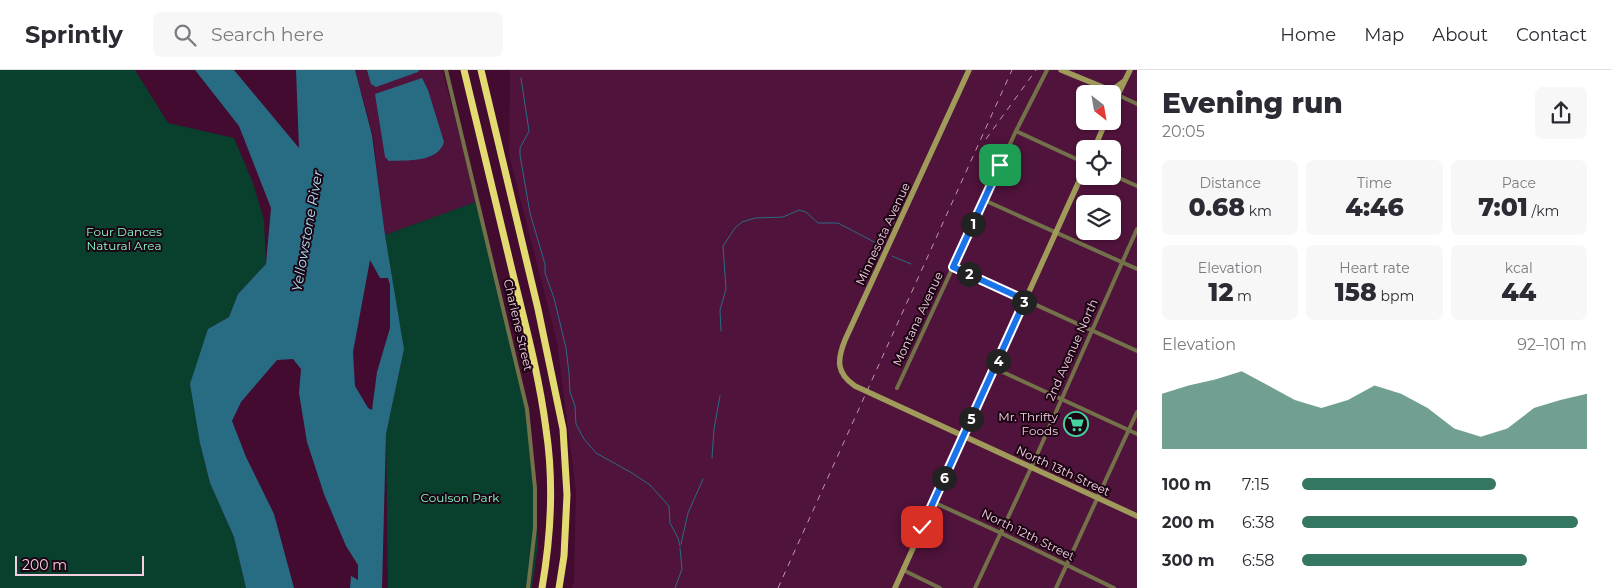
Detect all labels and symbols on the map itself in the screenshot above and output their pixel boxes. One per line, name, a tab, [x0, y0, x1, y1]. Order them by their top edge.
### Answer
north arrow	[1076, 85, 1121, 130]
pin	[979, 144, 1021, 186]
water label: Yellowstone River	[287, 168, 327, 293]
street label: Minnesota Avenue	[852, 180, 913, 288]
pin: 1	[960, 212, 986, 236]
park label: Four Dances Natural Area	[86, 224, 162, 253]
pin: 2	[956, 262, 982, 286]
street label: Montana Avenue	[889, 269, 946, 368]
street label: Charlene Street	[501, 278, 536, 372]
pin: 3	[1012, 290, 1036, 314]
street label: 2nd Avenue North	[1042, 297, 1101, 403]
pin: 4	[986, 348, 1010, 374]
pin: 5	[958, 406, 984, 432]
place label: Mr. Thrifty Foods	[998, 409, 1058, 438]
supermarket icon: Mr. Thrifty Foods	[1063, 411, 1089, 437]
street label: North 13th Street	[1014, 442, 1113, 499]
pin: 6	[932, 466, 956, 490]
park label: Coulson Park	[420, 490, 500, 505]
street label: North 12th Street	[979, 505, 1077, 564]
pin	[901, 506, 943, 548]
scale bar	[15, 553, 144, 576]

